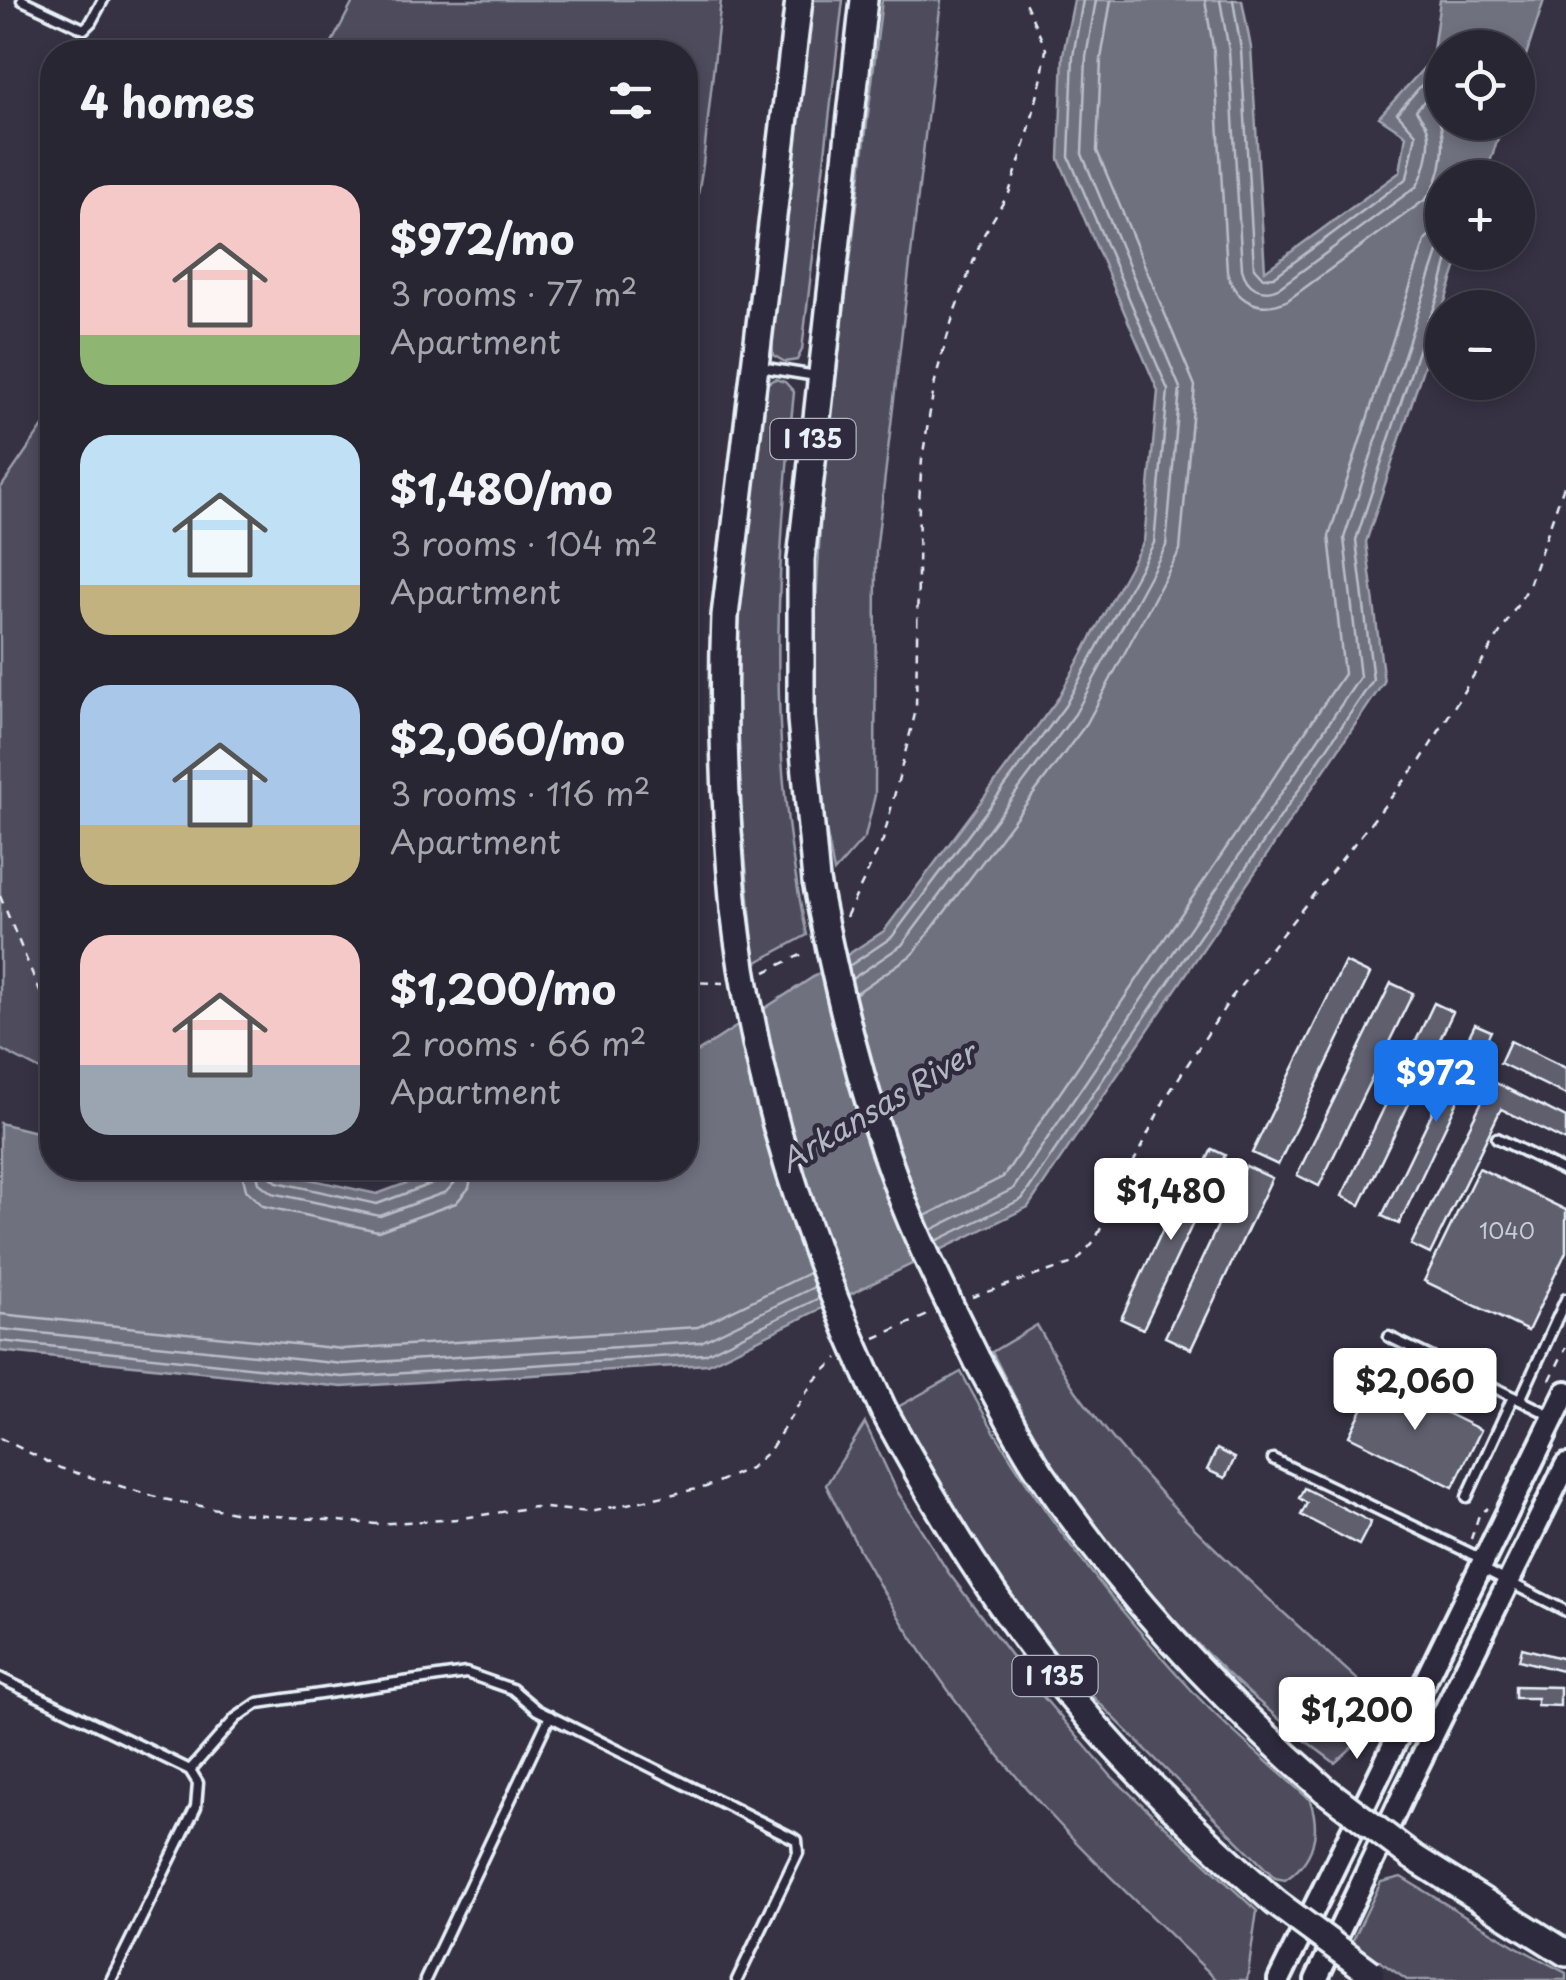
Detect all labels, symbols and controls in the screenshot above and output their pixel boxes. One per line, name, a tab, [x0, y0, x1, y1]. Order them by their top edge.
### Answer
map controls	[1425, 30, 1535, 400]
button: locate	[1425, 30, 1535, 140]
text: 4 homes	[80, 69, 255, 132]
icon: filters	[603, 73, 658, 128]
button: +	[1425, 160, 1535, 270]
text: $972/mo	[390, 206, 575, 269]
icon: home	[160, 225, 280, 345]
text: 3 rooms · 77 m²	[390, 269, 638, 317]
button: −	[1425, 290, 1535, 400]
text: Apartment	[390, 317, 561, 365]
road number: I 135	[770, 419, 856, 459]
text: $1,480/mo	[390, 456, 613, 519]
icon: home	[160, 475, 280, 595]
text: 3 rooms · 104 m²	[390, 519, 658, 567]
text: Apartment	[390, 567, 561, 615]
text: $2,060/mo	[390, 706, 625, 769]
icon: home	[160, 725, 280, 845]
text: 3 rooms · 116 m²	[390, 769, 651, 817]
text: Apartment	[390, 817, 561, 865]
text: $1,200/mo	[390, 956, 616, 1019]
icon: home	[160, 975, 280, 1095]
text: 2 rooms · 66 m²	[390, 1019, 647, 1067]
water label: Arkansas River	[770, 1027, 987, 1182]
pin: $972	[1377, 1040, 1495, 1125]
text: $972	[1396, 1048, 1476, 1096]
text: Apartment	[390, 1067, 561, 1115]
pin: $1,480	[1090, 1158, 1252, 1243]
text: $1,480	[1116, 1166, 1226, 1214]
house number: 1040	[1479, 1213, 1535, 1246]
pin: $2,060	[1334, 1348, 1496, 1433]
text: $2,060	[1356, 1356, 1474, 1404]
road number: I 135	[1012, 1656, 1098, 1696]
pin: $1,200	[1276, 1677, 1438, 1762]
text: $1,200	[1301, 1685, 1413, 1733]

